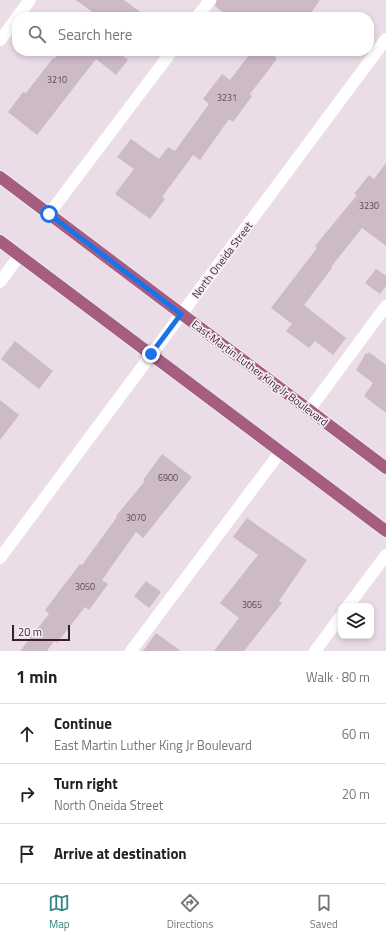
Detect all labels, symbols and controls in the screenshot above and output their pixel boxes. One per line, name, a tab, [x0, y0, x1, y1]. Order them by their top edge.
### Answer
search box	[12, 12, 374, 56]
icon: search	[26, 23, 48, 45]
text: Search here	[58, 23, 132, 46]
house number: 3210	[47, 73, 67, 86]
house number: 3231	[217, 91, 237, 104]
house number: 3230	[359, 199, 379, 212]
route start	[40, 205, 58, 223]
street label: North Oneida Street	[188, 218, 256, 302]
street label: East Martin Luther King Jr Boulevard	[188, 316, 332, 430]
route end	[142, 345, 160, 363]
house number: 6900	[158, 471, 178, 484]
house number: 3070	[126, 511, 146, 524]
house number: 3050	[75, 580, 95, 593]
house number: 3065	[242, 598, 262, 611]
map controls	[338, 603, 374, 639]
button: layers	[338, 603, 374, 639]
scale bar	[12, 623, 70, 642]
text: 20 m	[18, 624, 42, 640]
text: 1 min	[16, 664, 57, 690]
text: Walk · 80 m	[306, 667, 370, 687]
text: Continue	[54, 712, 112, 735]
icon: ahead	[16, 723, 38, 745]
text: 60 m	[342, 724, 370, 744]
text: East Martin Luther King Jr Boulevard	[54, 735, 252, 755]
text: Turn right	[54, 772, 118, 795]
icon: right	[16, 783, 38, 805]
text: 20 m	[342, 784, 370, 804]
text: North Oneida Street	[54, 795, 163, 815]
text: Arrive at destination	[54, 842, 187, 865]
icon: arrive	[16, 843, 38, 865]
tab: Map	[48, 892, 70, 932]
tab: Directions	[167, 892, 213, 932]
tab: Saved	[310, 892, 338, 932]

